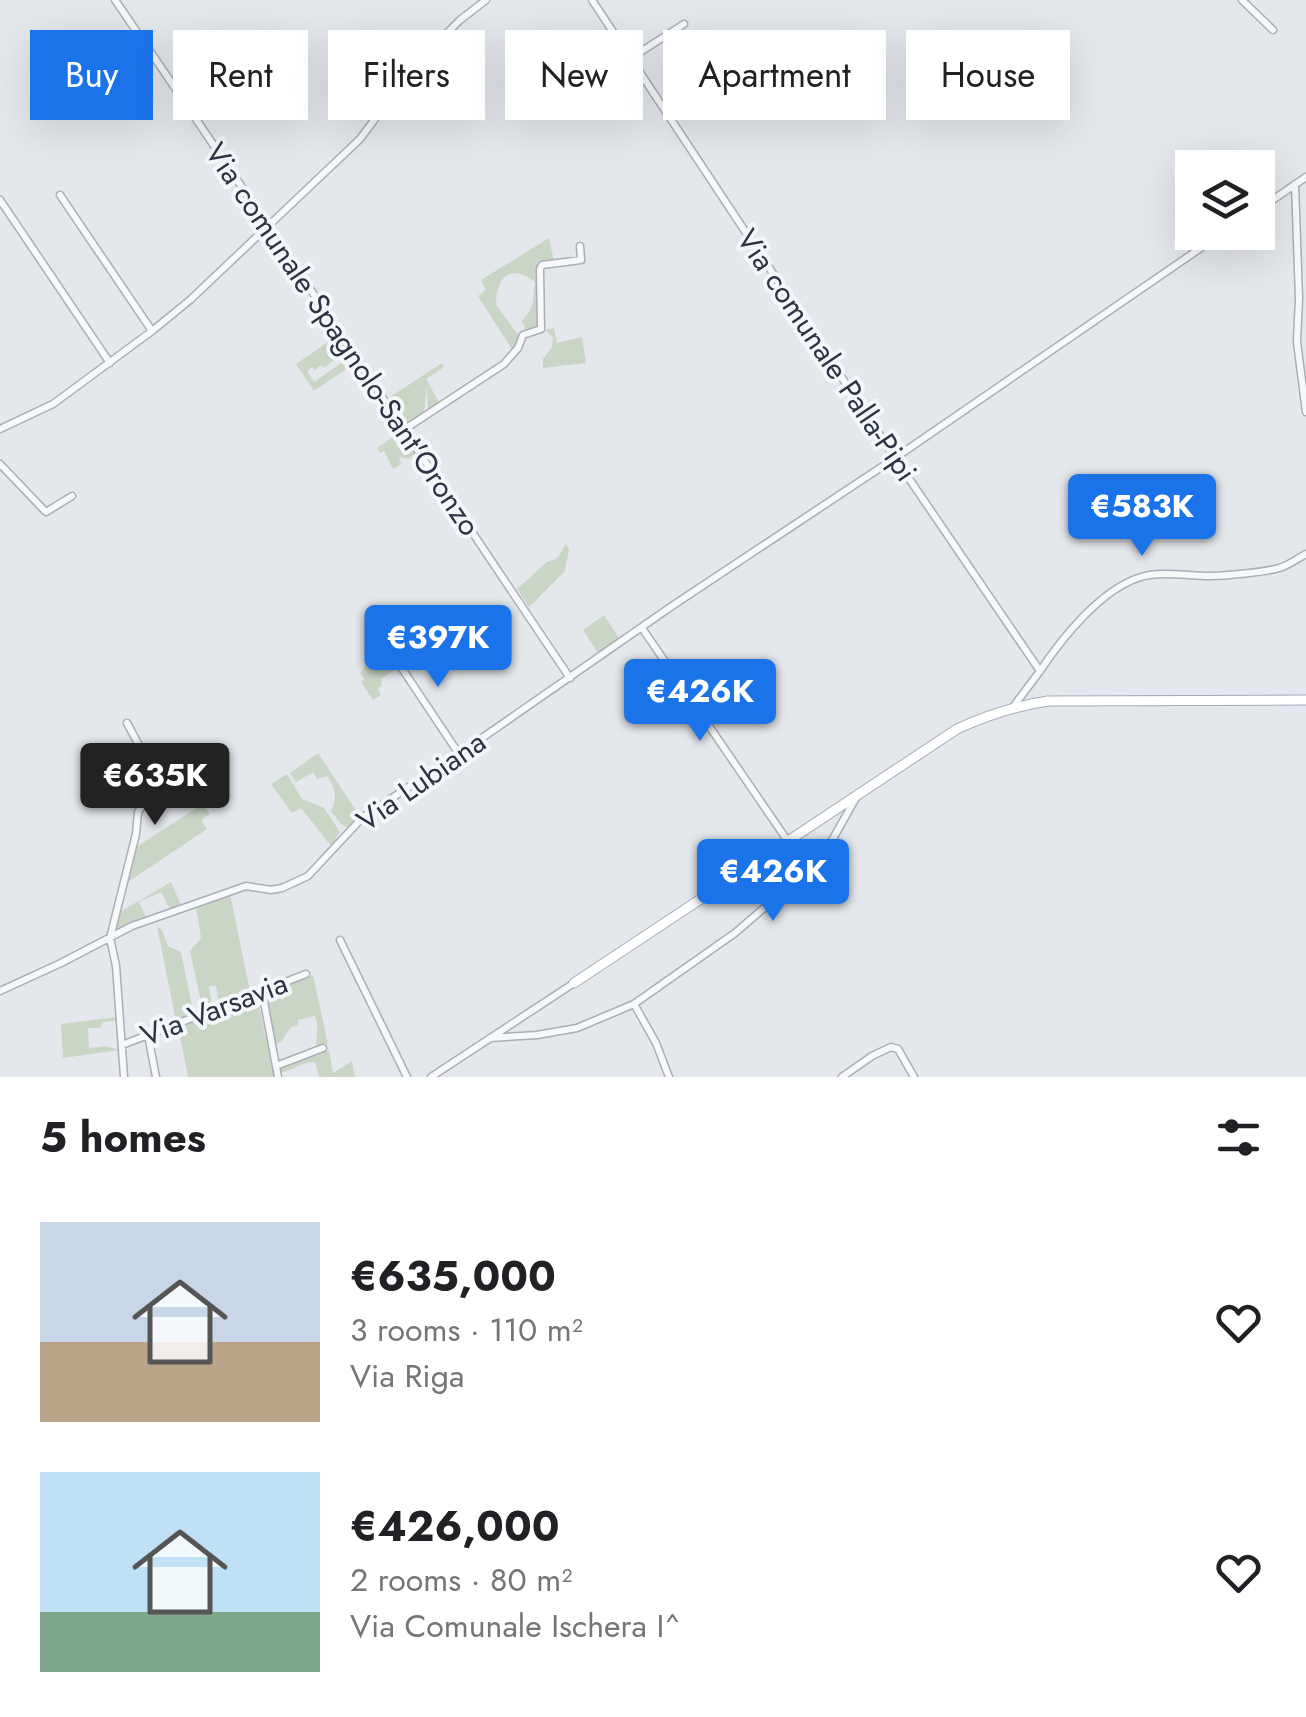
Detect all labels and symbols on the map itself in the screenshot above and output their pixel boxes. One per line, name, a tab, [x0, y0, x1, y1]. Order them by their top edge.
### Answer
street label: Via comunale Spagnolo-Sant'Oronzo	[195, 134, 491, 544]
street label: Via comunale Palla-Pipi	[726, 220, 928, 490]
pin: €583K	[1072, 474, 1212, 559]
pin: €397K	[368, 605, 508, 690]
pin: €426K	[630, 659, 770, 744]
street label: Via Lubiana	[348, 721, 494, 841]
pin: €635K	[85, 743, 225, 828]
pin: €426K	[703, 839, 843, 924]
street label: Via Varsavia	[134, 961, 294, 1057]

